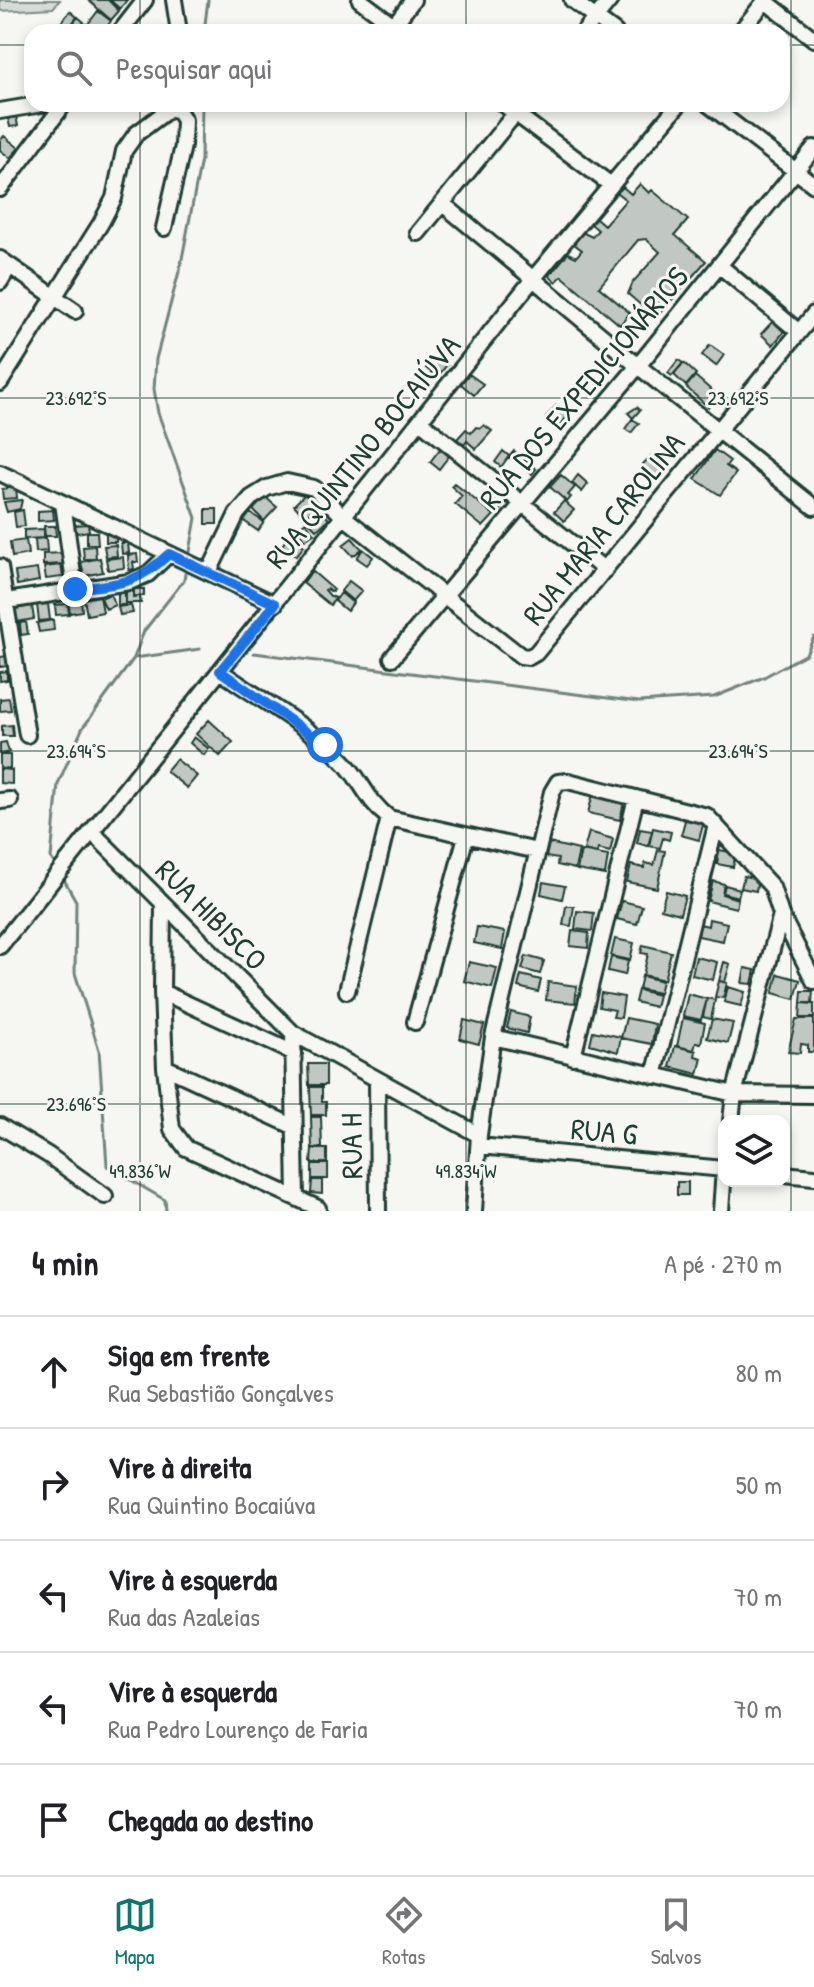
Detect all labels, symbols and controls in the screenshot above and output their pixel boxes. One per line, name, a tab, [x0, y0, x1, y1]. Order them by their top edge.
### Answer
search box	[24, 24, 790, 112]
icon: search	[52, 46, 96, 90]
text: Pesquisar aqui	[116, 48, 273, 88]
street label: RUA DOS EXPEDICIONÁRIOS	[470, 257, 697, 517]
street label: RUA QUINTINO BOCAIÚVA	[256, 326, 469, 576]
text: 23.692°S	[45, 384, 107, 411]
text: 23.692°S	[707, 384, 769, 411]
street label: RUA MARIA CAROLINA	[513, 424, 693, 633]
route end	[57, 571, 93, 607]
route start	[307, 727, 343, 763]
text: 23.694°S	[46, 737, 106, 764]
text: 23.694°S	[708, 737, 768, 764]
street label: RUA HIBISCO	[147, 850, 276, 979]
text: 23.696°S	[46, 1090, 106, 1117]
street label: RUA G	[569, 1108, 639, 1154]
street label: RUA H	[330, 1113, 372, 1179]
map controls	[718, 1115, 790, 1187]
button: layers	[718, 1115, 790, 1187]
text: 49.836°W	[109, 1157, 172, 1184]
text: 49.834°W	[435, 1157, 497, 1184]
text: 4 min	[32, 1240, 99, 1286]
text: A pé · 270 m	[664, 1246, 782, 1281]
text: Siga em frente	[108, 1335, 270, 1375]
icon: ahead	[32, 1350, 76, 1394]
text: 80 m	[735, 1355, 782, 1390]
text: Rua Sebastião Gonçalves	[108, 1375, 334, 1410]
text: Vire à direita	[108, 1447, 251, 1487]
icon: right	[32, 1462, 76, 1506]
text: 50 m	[736, 1467, 782, 1502]
text: Rua Quintino Bocaiúva	[108, 1487, 315, 1522]
text: Vire à esquerda	[108, 1559, 277, 1599]
icon: left	[32, 1574, 76, 1618]
text: 70 m	[734, 1579, 782, 1614]
text: Rua das Azaleias	[108, 1599, 260, 1634]
text: Vire à esquerda	[108, 1671, 277, 1711]
icon: left	[32, 1686, 76, 1730]
text: 70 m	[734, 1691, 782, 1726]
text: Rua Pedro Lourenço de Faria	[108, 1711, 367, 1746]
icon: arrive	[32, 1798, 76, 1842]
text: Chegada ao destino	[108, 1800, 313, 1840]
tab: Mapa	[113, 1893, 157, 1971]
tab: Rotas	[382, 1893, 426, 1971]
tab: Salvos	[651, 1893, 701, 1971]

